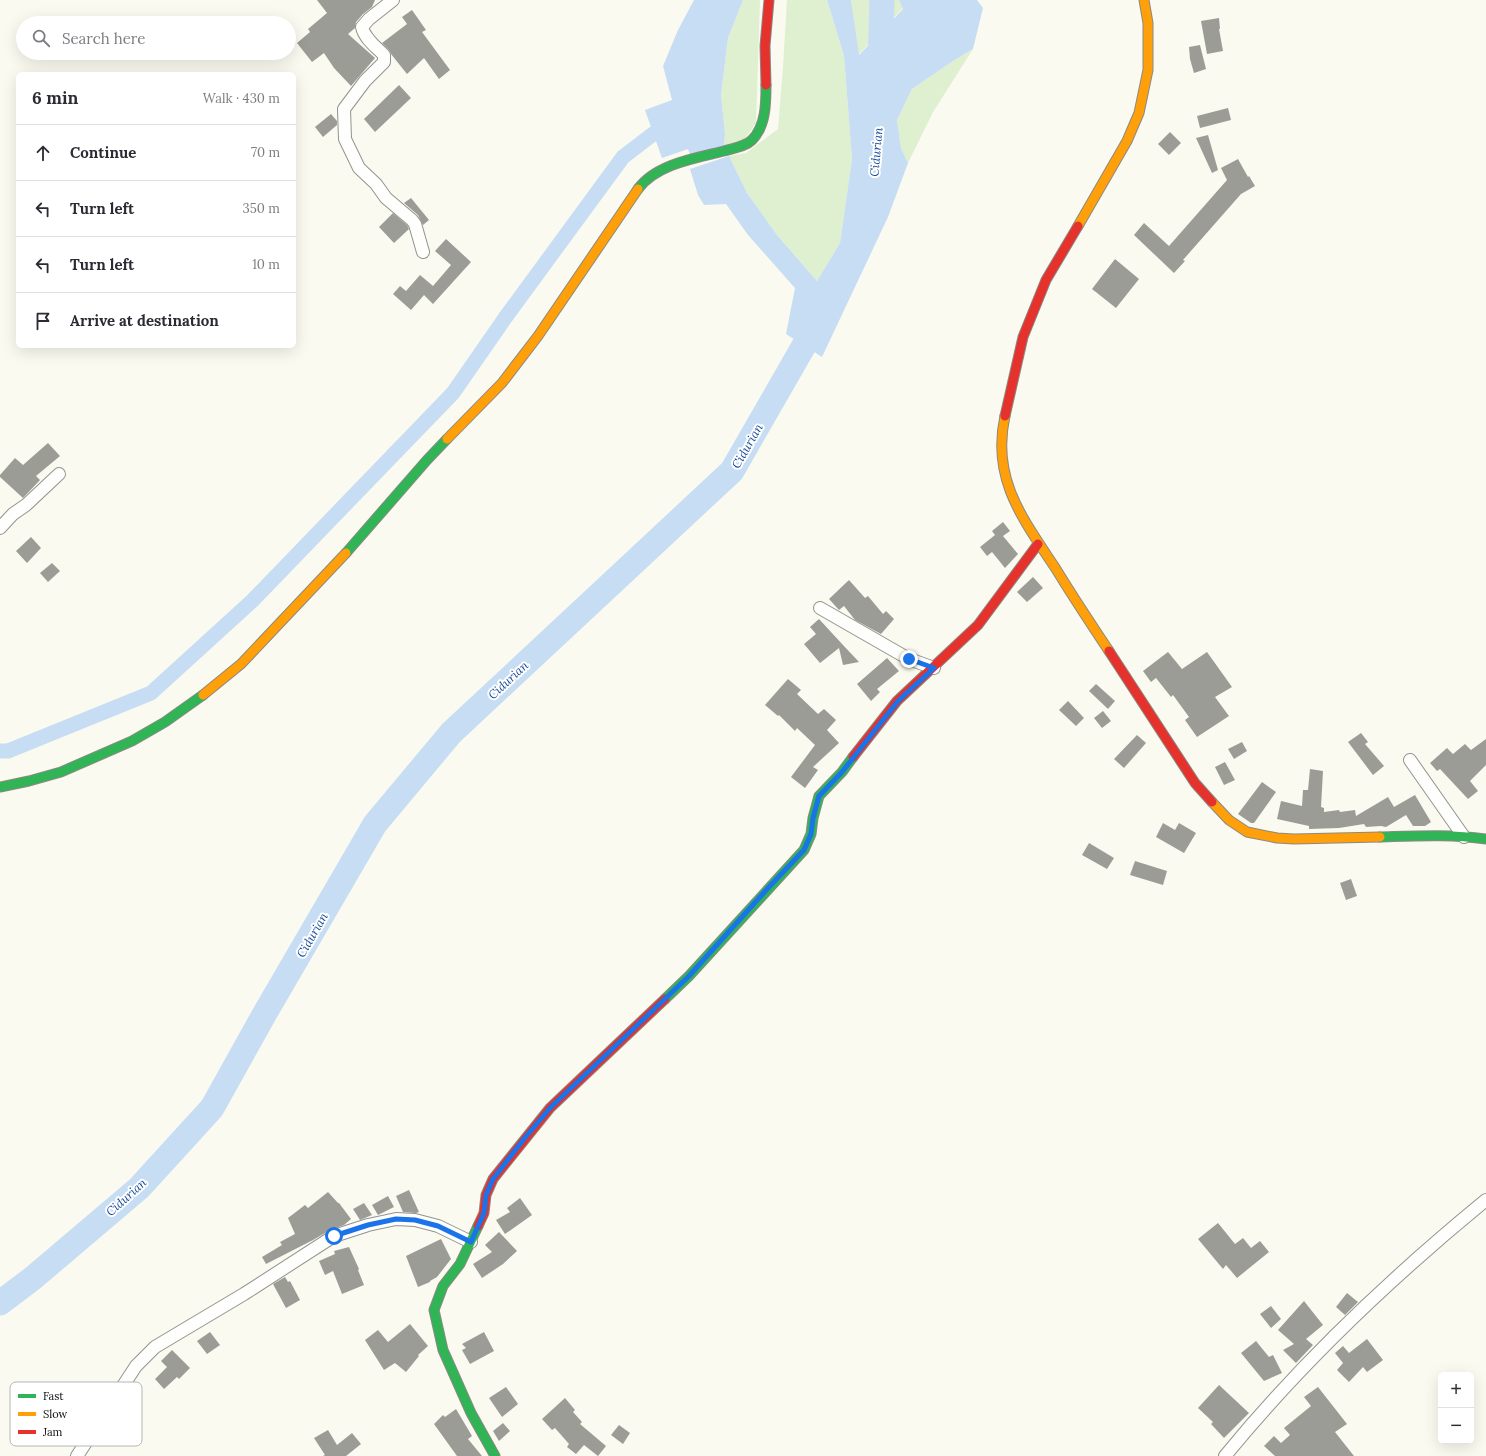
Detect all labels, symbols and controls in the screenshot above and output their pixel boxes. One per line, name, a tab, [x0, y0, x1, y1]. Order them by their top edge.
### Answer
search box	[16, 16, 296, 60]
icon: search	[30, 27, 52, 49]
text: Search here	[62, 29, 145, 48]
text: 6 min	[32, 87, 78, 109]
text: Walk · 430 m	[203, 90, 280, 107]
water label: Cidurian	[866, 126, 886, 177]
icon: ahead	[32, 142, 54, 164]
text: Continue	[70, 143, 136, 162]
text: 70 m	[251, 144, 280, 161]
icon: left	[32, 198, 54, 220]
text: Turn left	[70, 199, 134, 218]
text: 350 m	[243, 200, 280, 217]
icon: left	[32, 254, 54, 276]
text: Turn left	[70, 255, 134, 274]
text: 10 m	[252, 256, 280, 273]
icon: arrive	[32, 310, 54, 332]
text: Arrive at destination	[70, 311, 219, 330]
water label: Cidurian	[728, 420, 766, 471]
route end	[900, 650, 918, 668]
water label: Cidurian	[485, 657, 532, 702]
water label: Cidurian	[293, 909, 331, 960]
water label: Cidurian	[103, 1175, 150, 1219]
route start	[325, 1227, 343, 1245]
map controls	[1438, 1372, 1474, 1444]
button: +	[1438, 1372, 1474, 1408]
legend	[10, 1382, 142, 1446]
text: Fast	[43, 1389, 64, 1403]
text: Slow	[43, 1407, 68, 1421]
button: −	[1438, 1408, 1474, 1444]
text: Jam	[42, 1425, 63, 1439]

